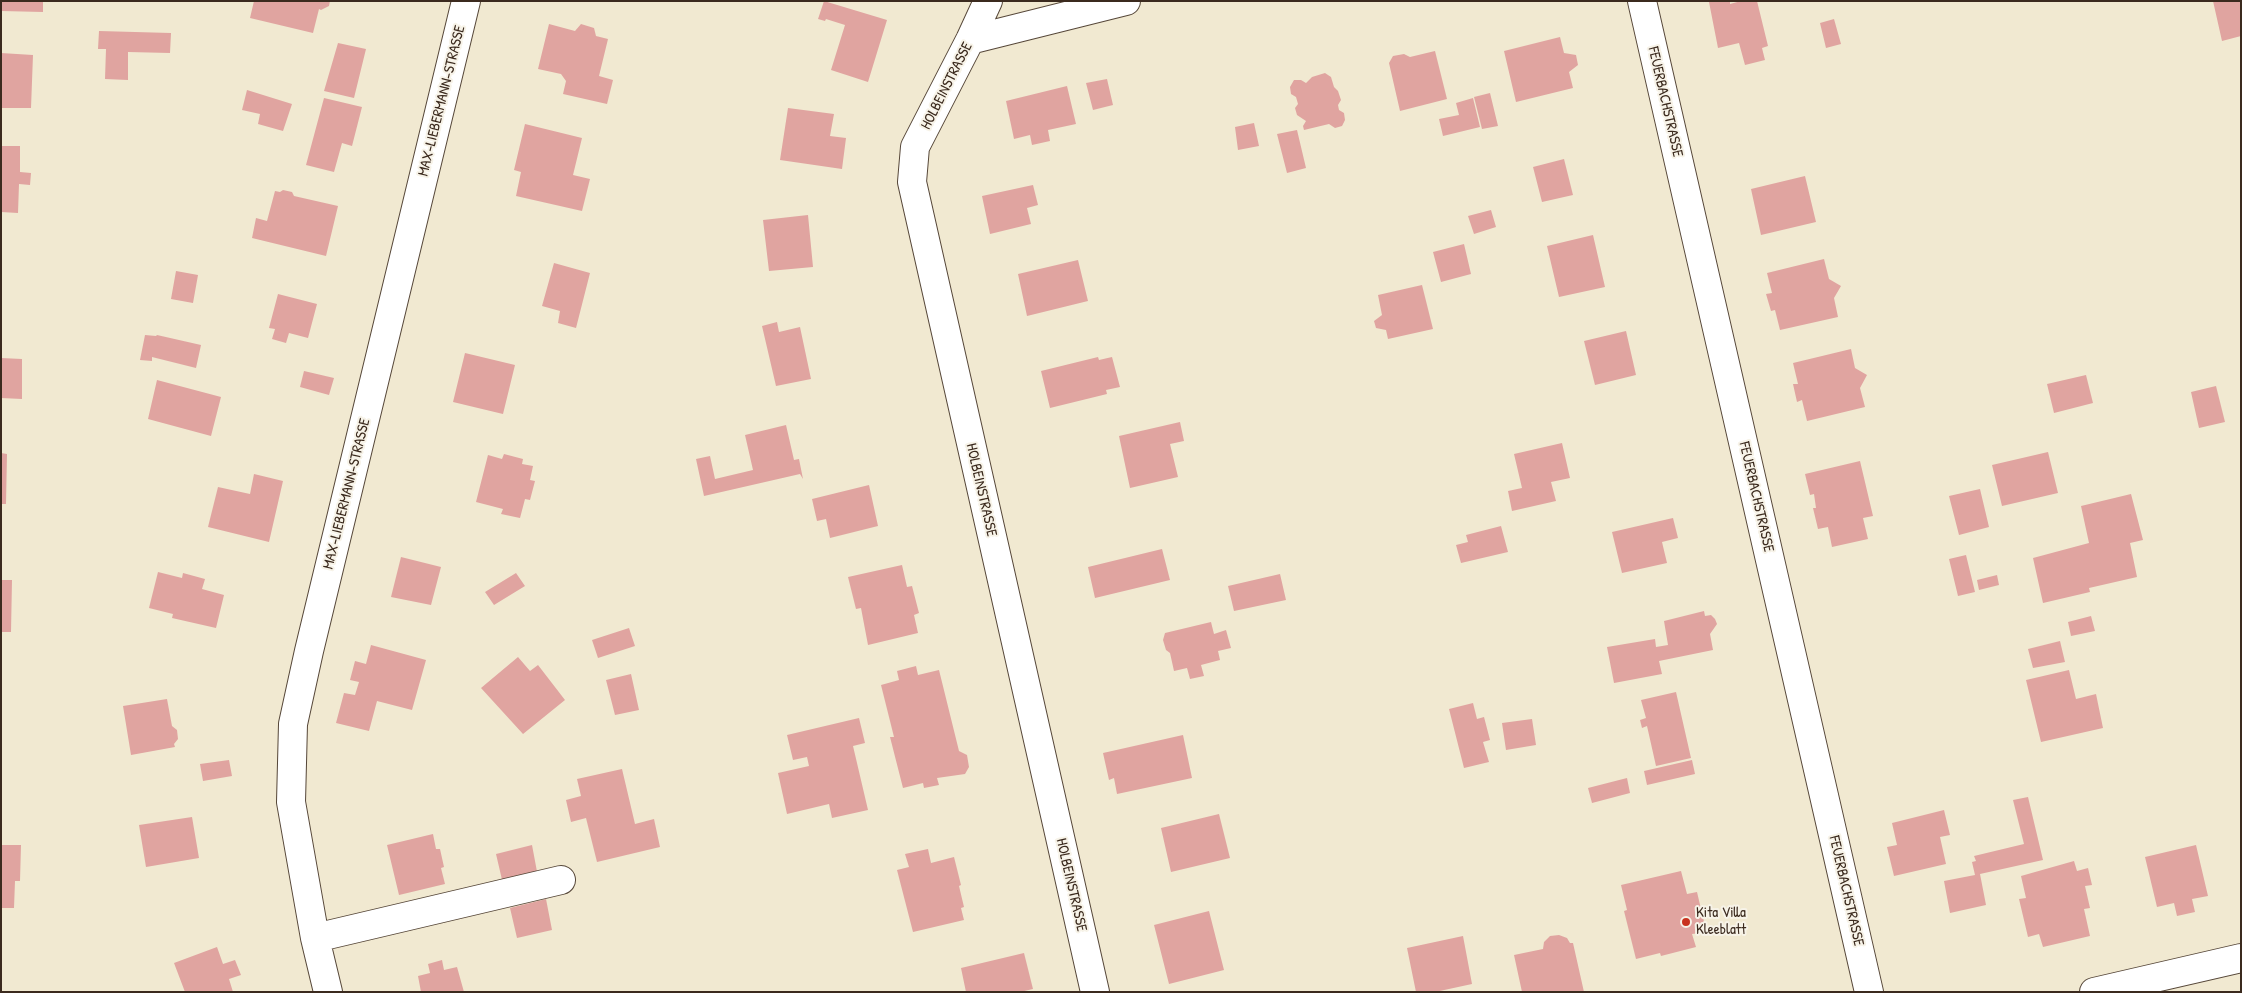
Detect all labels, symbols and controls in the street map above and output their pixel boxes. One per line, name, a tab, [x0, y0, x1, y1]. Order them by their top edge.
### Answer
street label: MAX-LIEBERMANN-STRASSE	[415, 24, 469, 178]
street label: HOLBEINSTRASSE	[917, 40, 977, 132]
street label: FEUERBACHSTRASSE	[1644, 45, 1686, 159]
street label: MAX-LIEBERMANN-STRASSE	[320, 417, 374, 571]
street label: FEUERBACHSTRASSE	[1735, 440, 1777, 554]
street label: HOLBEINSTRASSE	[962, 442, 1000, 538]
street label: FEUERBACHSTRASSE	[1825, 834, 1867, 948]
street label: HOLBEINSTRASSE	[1052, 837, 1090, 933]
place label: Kita Villa Kleeblatt	[1696, 904, 1746, 939]
marker: Kita Villa Kleeblatt	[1680, 916, 1692, 928]

